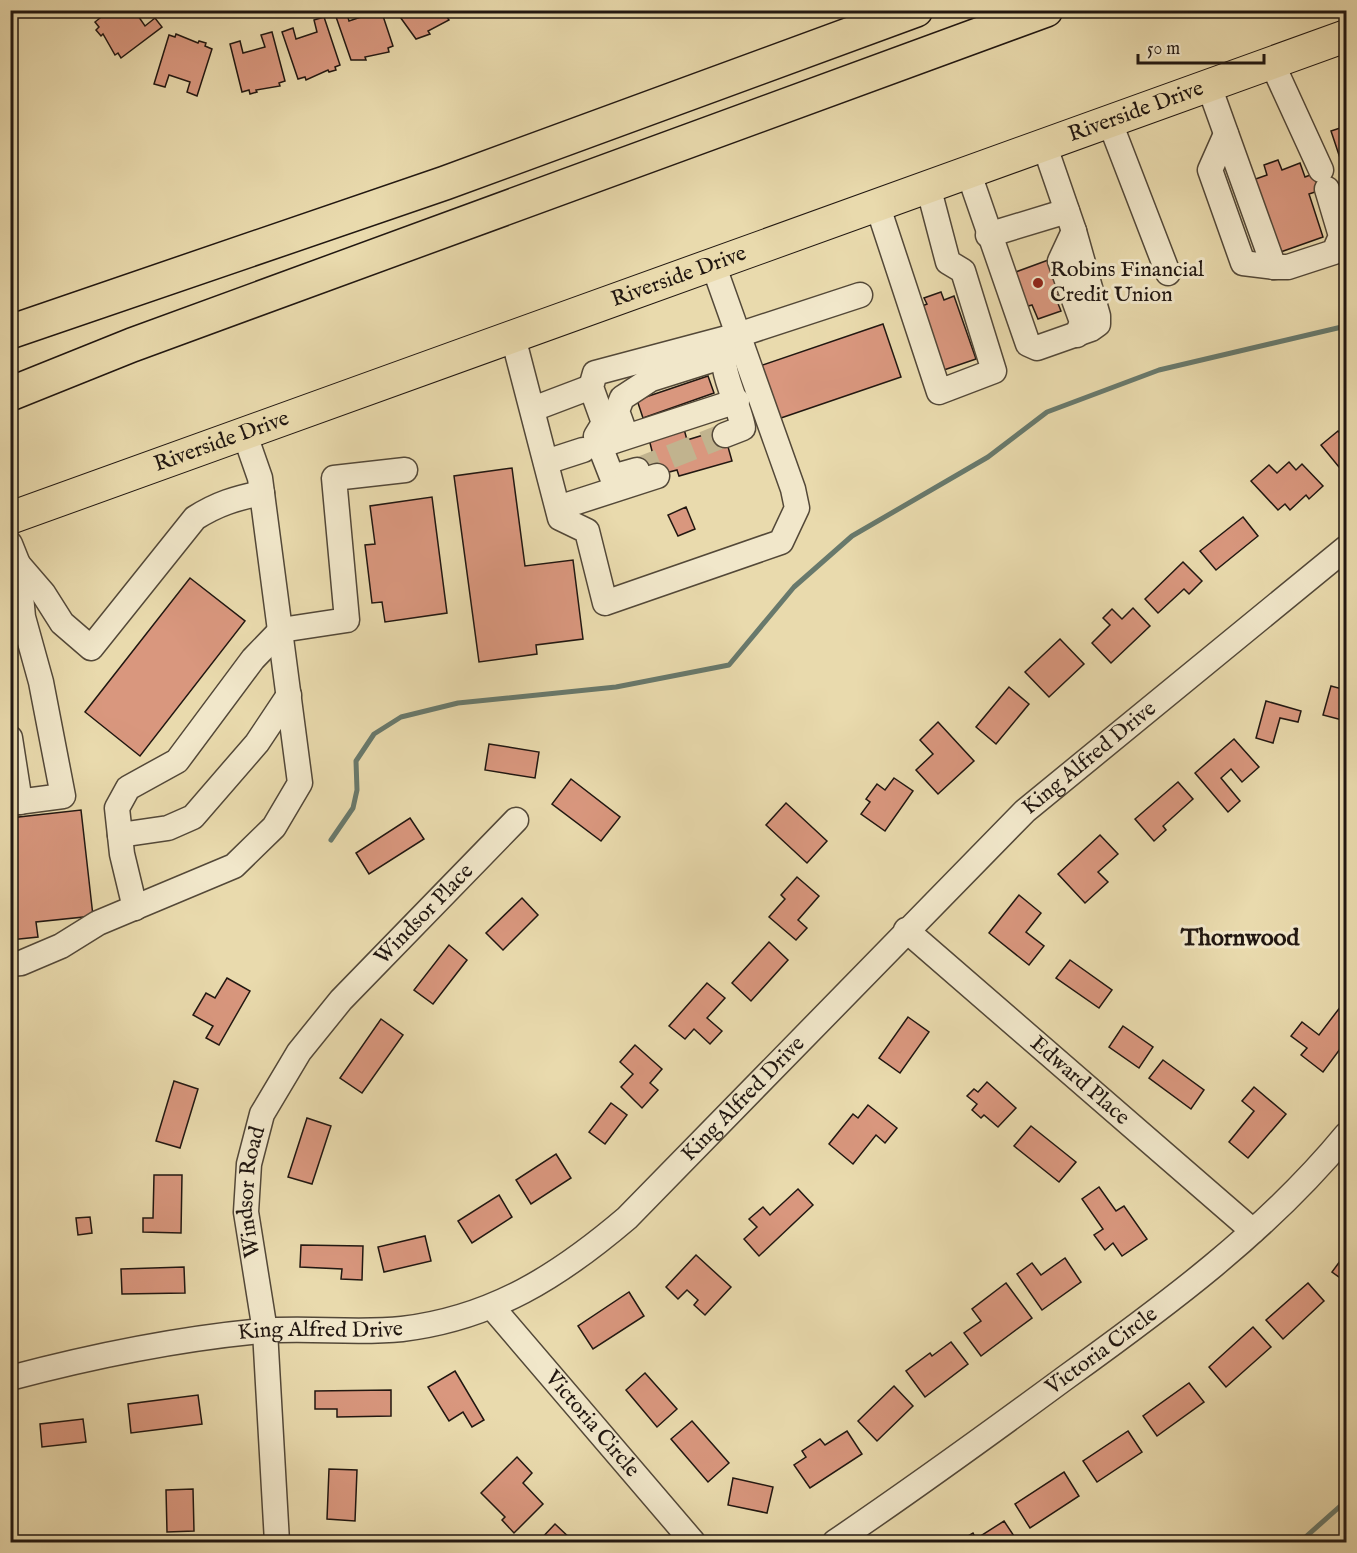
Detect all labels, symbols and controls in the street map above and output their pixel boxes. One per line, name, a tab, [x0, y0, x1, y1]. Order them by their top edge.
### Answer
scale bar	[1138, 27, 1264, 65]
text: 50 m	[1147, 38, 1180, 61]
street label: Riverside Drive	[1065, 75, 1207, 149]
street label: Riverside Drive	[607, 239, 750, 314]
place label: Robins Financial Credit Union	[1050, 256, 1204, 309]
marker: Robins Financial Credit Union	[1031, 276, 1045, 290]
street label: Riverside Drive	[150, 404, 293, 479]
street label: King Alfred Drive	[1017, 695, 1162, 821]
street label: Windsor Place	[369, 858, 480, 971]
district label: Thornwood	[1180, 923, 1301, 954]
street label: King Alfred Drive	[676, 1030, 811, 1168]
street label: Edward Place	[1024, 1030, 1135, 1132]
street label: Windsor Road	[231, 1123, 272, 1260]
street label: Victoria Circle	[1039, 1301, 1163, 1402]
street label: King Alfred Drive	[236, 1315, 404, 1347]
street label: Victoria Circle	[538, 1364, 646, 1483]

